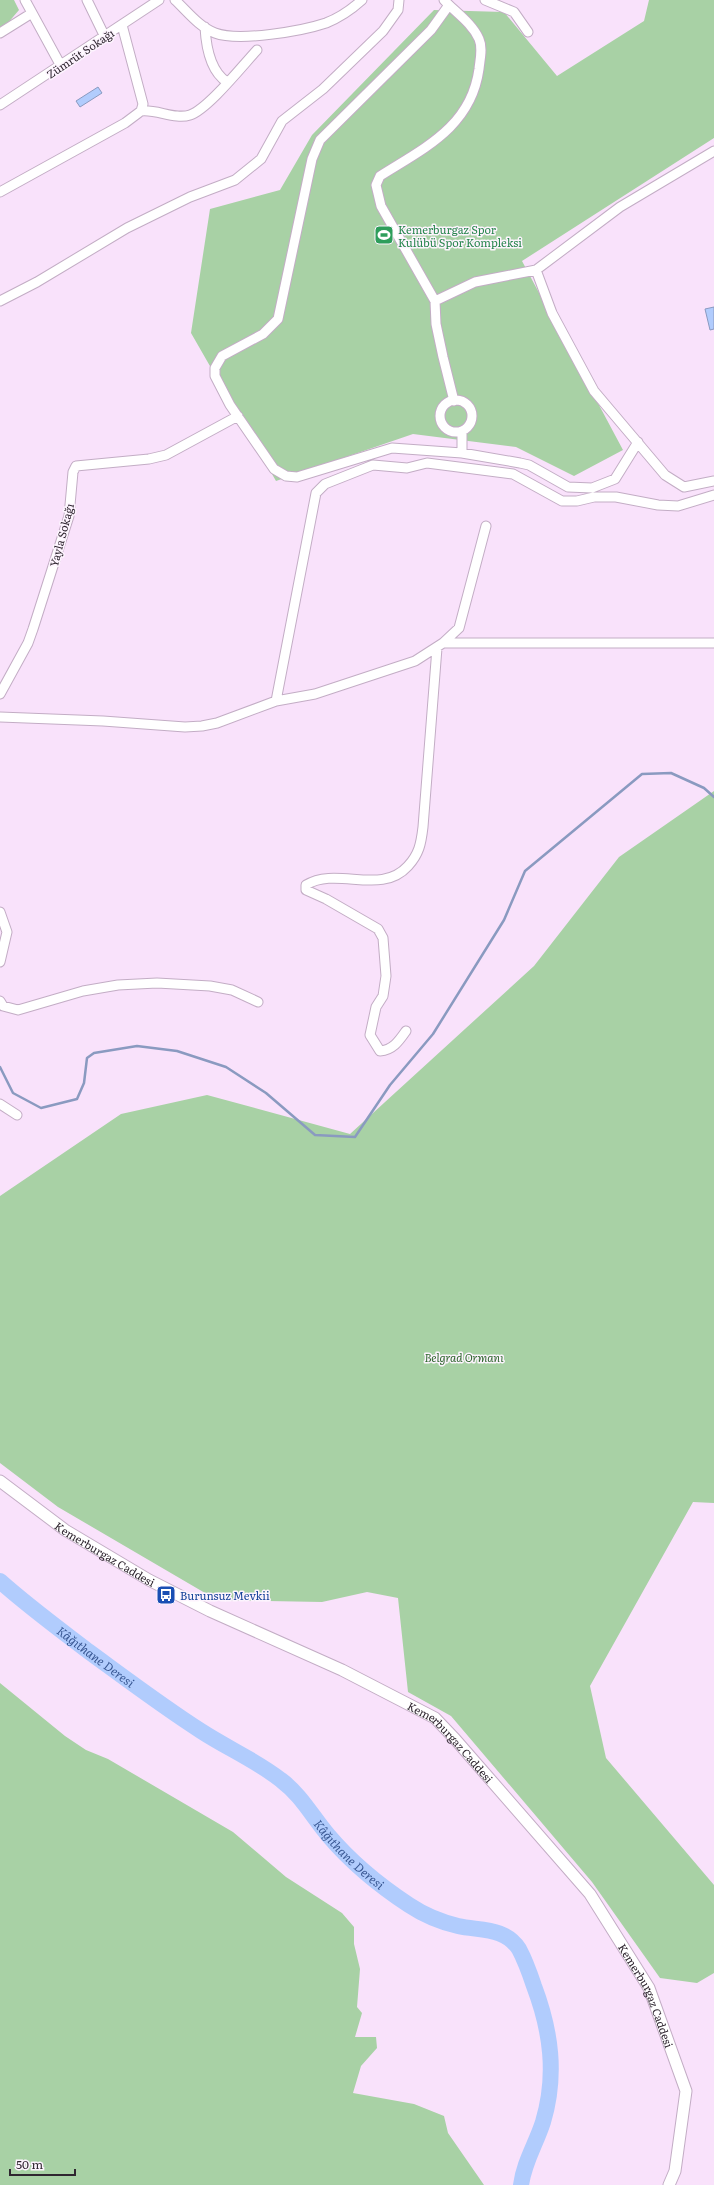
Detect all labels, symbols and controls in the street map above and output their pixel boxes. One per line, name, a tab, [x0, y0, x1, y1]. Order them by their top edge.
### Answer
street label: Zümrüt Sokağı	[43, 24, 117, 82]
place label: Kemerburgaz Spor Kulübü Spor Kompleksi	[398, 221, 522, 250]
sports icon: Kemerburgaz Spor Kulübü Spor Kompleksi	[373, 224, 395, 246]
street label: Yayla Sokağı	[45, 501, 77, 569]
park label: Belgrad Ormanı	[425, 1349, 504, 1365]
street label: Kemerburgaz Caddesi	[52, 1517, 158, 1590]
bus stop icon: Burunsuz Mevkii	[155, 1584, 177, 1606]
place label: Burunsuz Mevkii	[180, 1587, 270, 1603]
water label: Kâğıthane Deresi	[53, 1622, 139, 1691]
street label: Kemerburgaz Caddesi	[405, 1697, 498, 1786]
water label: Kâğıthane Deresi	[310, 1816, 388, 1894]
street label: Kemerburgaz Caddesi	[615, 1940, 678, 2050]
scale bar	[10, 2151, 75, 2177]
text: 50 m	[16, 2155, 43, 2173]

